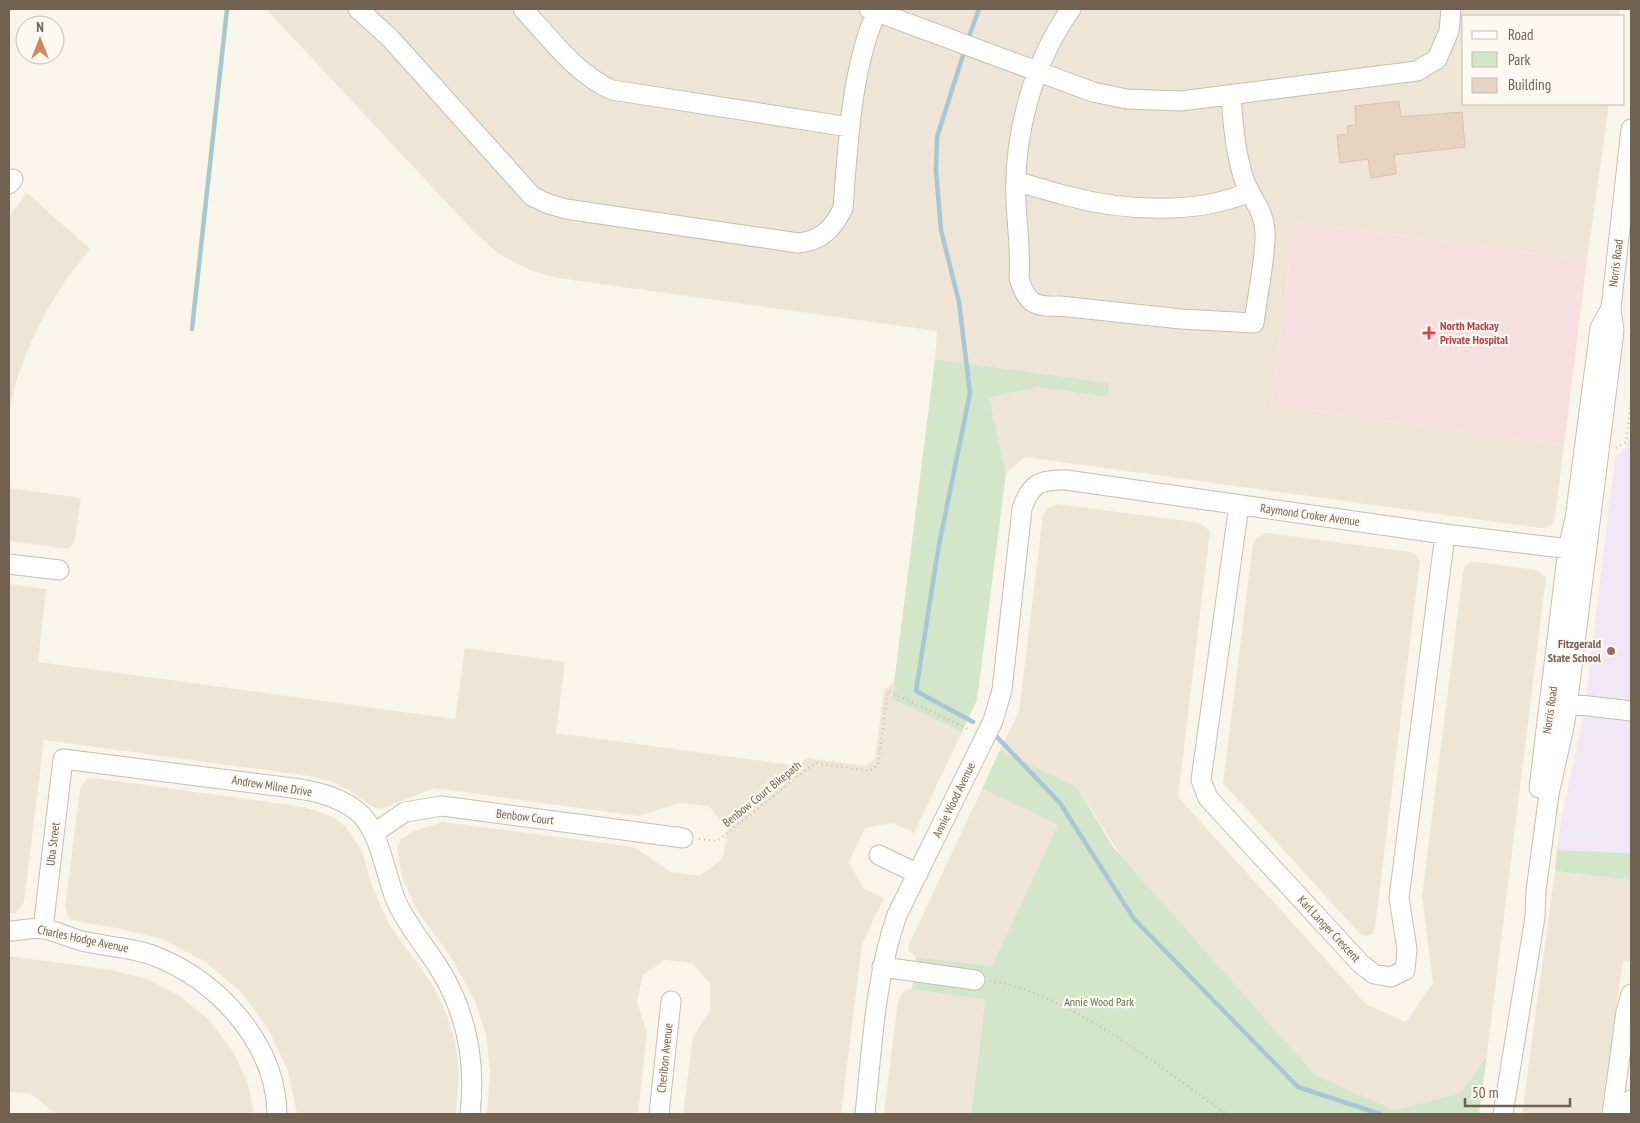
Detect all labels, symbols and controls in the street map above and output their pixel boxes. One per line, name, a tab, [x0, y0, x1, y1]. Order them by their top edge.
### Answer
north arrow	[15, 15, 65, 65]
legend	[1462, 15, 1625, 105]
text: N	[36, 18, 44, 36]
text: Road	[1508, 25, 1534, 44]
text: Park	[1508, 50, 1530, 69]
text: Building	[1508, 75, 1551, 94]
street label: Norris Road	[1605, 238, 1626, 288]
place label: North Mackay Private Hospital	[1440, 318, 1508, 347]
marker: North Mackay Private Hospital	[1422, 326, 1436, 340]
street label: Raymond Croker Avenue	[1259, 500, 1361, 529]
place label: Fitzgerald State School	[1548, 636, 1601, 665]
marker: Fitzgerald State School	[1605, 645, 1617, 657]
street label: Norris Road	[1539, 685, 1560, 735]
street label: Benbow Court Bikepath	[719, 757, 804, 830]
street label: Annie Wood Avenue	[929, 760, 978, 840]
street label: Andrew Milne Drive	[231, 772, 313, 799]
street label: Benbow Court	[495, 806, 555, 828]
street label: Uba Street	[42, 821, 63, 867]
street label: Karl Langer Crescent	[1295, 892, 1364, 965]
street label: Charles Hodge Avenue	[36, 922, 130, 955]
park label: Annie Wood Park	[1064, 994, 1134, 1009]
street label: Cheribon Avenue	[653, 1022, 676, 1093]
scale bar	[1465, 1076, 1570, 1108]
text: 50 m	[1472, 1083, 1498, 1102]

